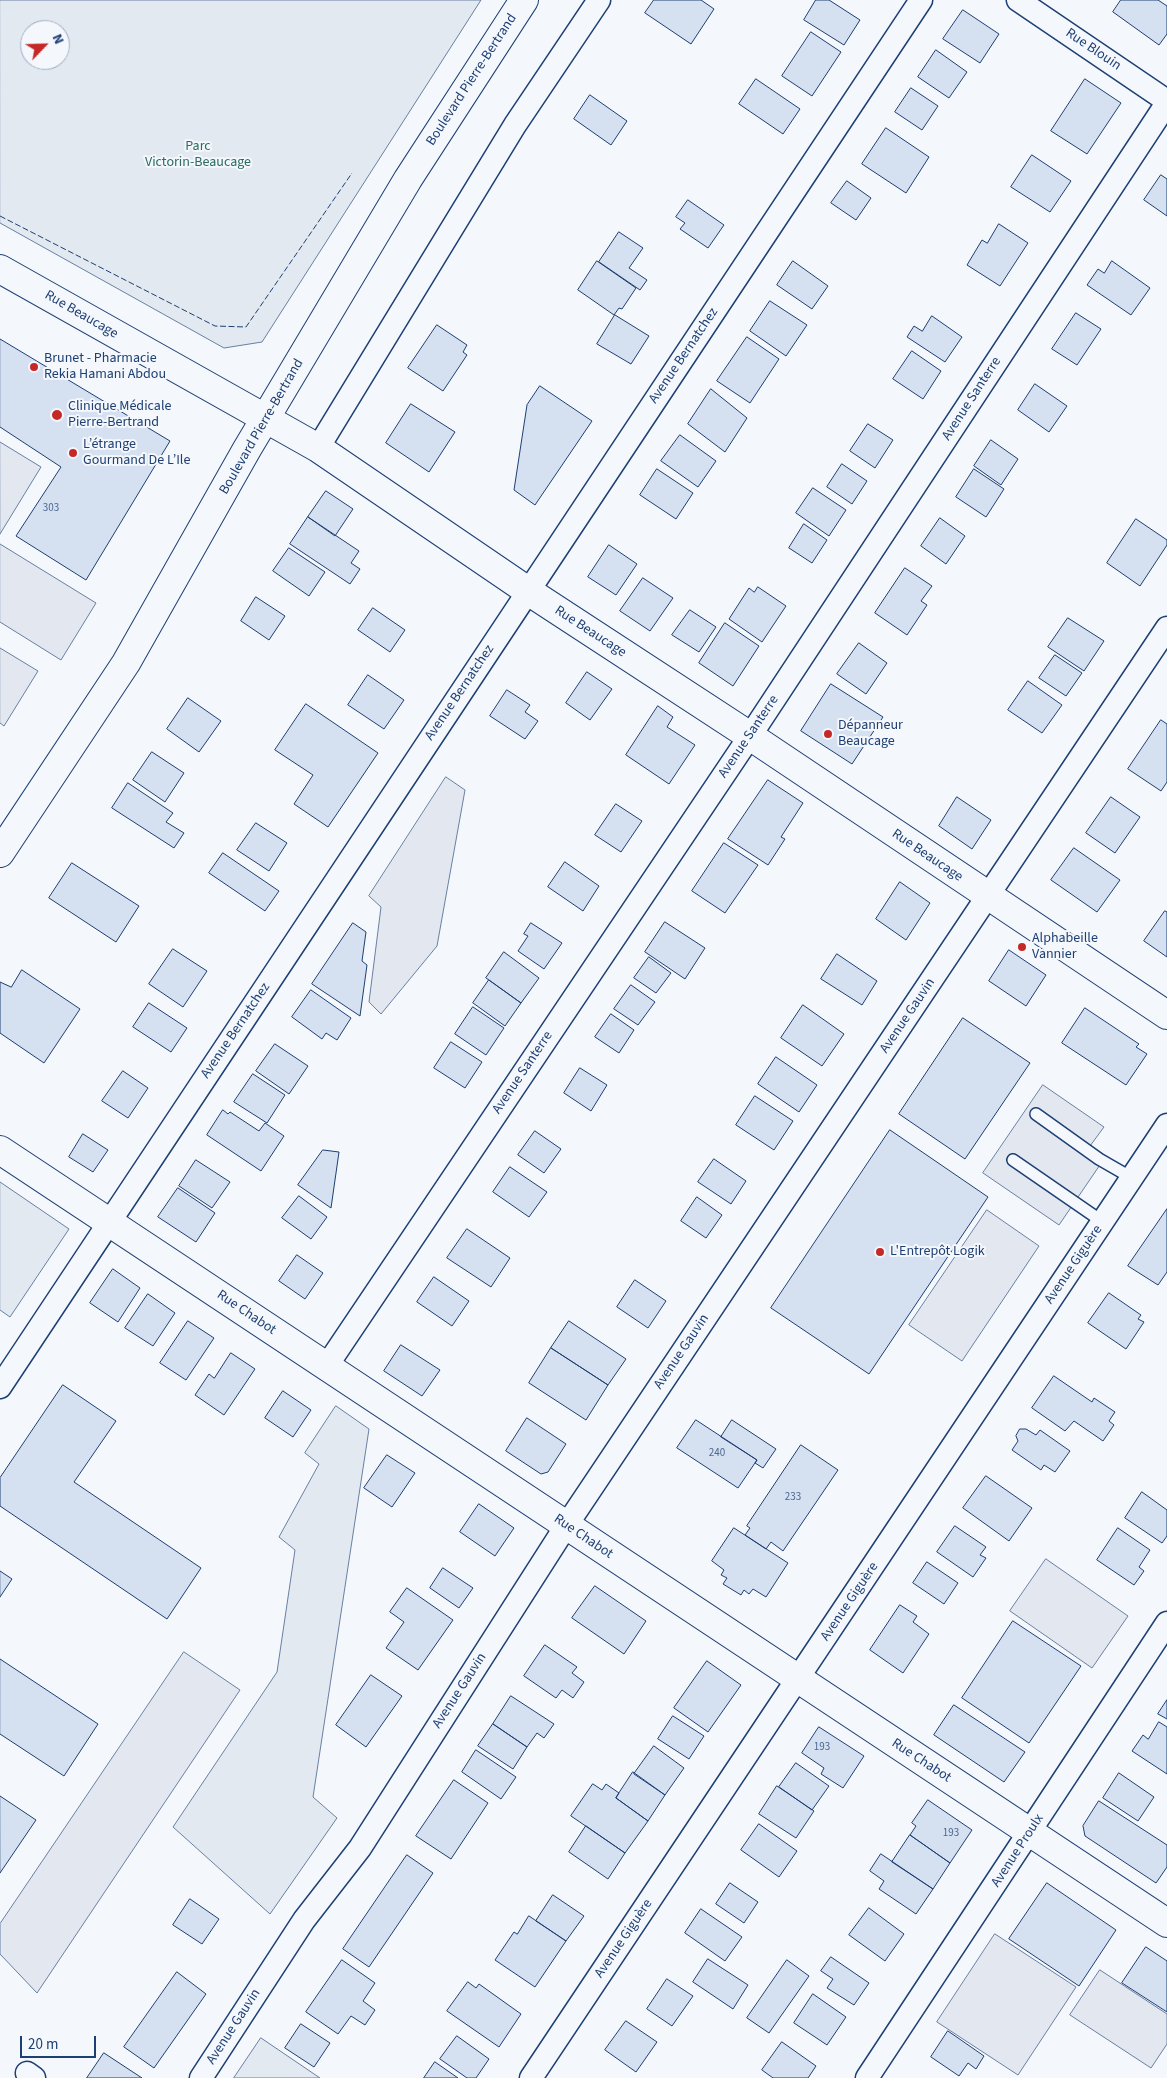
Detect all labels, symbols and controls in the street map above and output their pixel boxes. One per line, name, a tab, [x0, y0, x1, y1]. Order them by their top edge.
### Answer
street label: Boulevard Pierre-Bertrand	[423, 11, 521, 149]
north arrow	[20, 20, 70, 70]
street label: Rue Blouin	[1062, 25, 1124, 75]
text: N	[47, 31, 69, 48]
park label: Parc Victorin-Beaucage	[145, 139, 251, 172]
street label: Rue Beaucage	[41, 287, 121, 343]
street label: Avenue Bernatchez	[646, 305, 722, 407]
place label: Brunet - Pharmacie Rekia Hamani Abdou	[44, 351, 166, 384]
street label: Avenue Santerre	[939, 354, 1005, 444]
street label: Boulevard Pierre-Bertrand	[216, 356, 308, 498]
marker: Brunet - Pharmacie Rekia Hamani Abdou	[28, 361, 40, 373]
place label: Clinique Médicale Pierre-Bertrand	[68, 399, 171, 432]
marker: Clinique Médicale Pierre-Bertrand	[50, 408, 64, 422]
place label: L’étrange Gourmand De L’Ile	[83, 437, 190, 470]
marker: L’étrange Gourmand De L’Ile	[67, 447, 79, 459]
house number: 303	[43, 502, 59, 516]
street label: Rue Beaucage	[551, 603, 629, 661]
street label: Avenue Bernatchez	[422, 642, 498, 744]
street label: Avenue Santerre	[715, 692, 783, 782]
place label: Dépanneur Beaucage	[838, 718, 903, 750]
marker: Dépanneur Beaucage	[822, 728, 834, 740]
street label: Rue Beaucage	[888, 826, 966, 886]
place label: Alphabeille Vannier	[1032, 931, 1098, 964]
marker: Alphabeille Vannier	[1016, 941, 1028, 953]
street label: Avenue Gauvin	[877, 975, 939, 1057]
street label: Avenue Bernatchez	[198, 980, 274, 1082]
street label: Avenue Santerre	[489, 1028, 557, 1118]
street label: Avenue Giguère	[1042, 1222, 1106, 1308]
place label: L'Entrepôt Logik	[890, 1244, 985, 1260]
marker: L'Entrepôt Logik	[874, 1246, 886, 1258]
street label: Rue Chabot	[213, 1287, 279, 1339]
street label: Avenue Gauvin	[651, 1311, 713, 1393]
house number: 240	[709, 1447, 725, 1461]
house number: 233	[785, 1491, 801, 1505]
street label: Rue Chabot	[550, 1511, 616, 1563]
street label: Avenue Giguère	[818, 1559, 882, 1645]
street label: Avenue Gauvin	[429, 1650, 491, 1732]
street label: Rue Chabot	[888, 1735, 954, 1787]
house number: 193	[814, 1741, 830, 1755]
street label: Avenue Proulx	[988, 1811, 1048, 1891]
house number: 193	[943, 1827, 959, 1841]
street label: Avenue Giguère	[592, 1896, 656, 1982]
street label: Avenue Gauvin	[203, 1986, 265, 2068]
scale bar	[22, 2026, 99, 2058]
text: 20 m	[28, 2034, 58, 2055]

